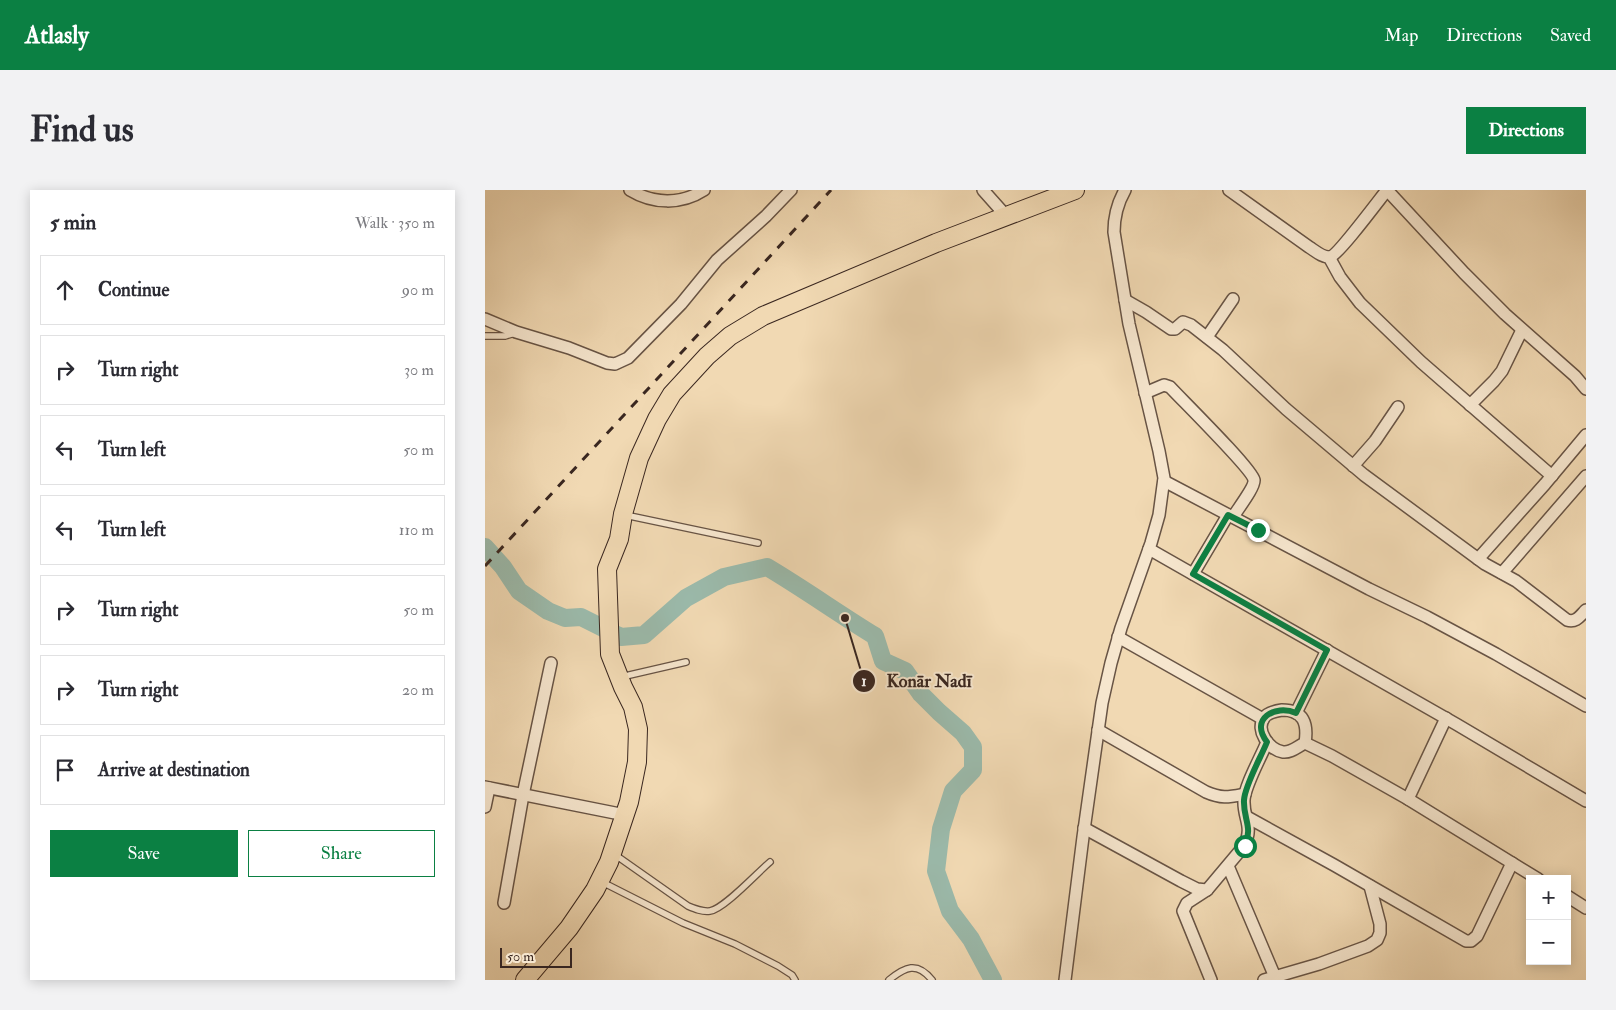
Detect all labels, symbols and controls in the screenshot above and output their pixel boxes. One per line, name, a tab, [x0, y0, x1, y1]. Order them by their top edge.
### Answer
text: Atlasly	[25, 20, 89, 51]
text: Map	[1385, 24, 1418, 47]
text: Directions	[1446, 24, 1522, 47]
text: Saved	[1550, 24, 1591, 47]
button: Directions	[1466, 107, 1586, 154]
text: Find us	[30, 108, 134, 152]
text: 5 min	[50, 209, 96, 236]
text: Walk · 350 m	[355, 213, 435, 233]
icon: ahead	[51, 276, 79, 304]
text: Continue	[98, 278, 169, 302]
text: 90 m	[402, 280, 434, 300]
icon: right	[51, 356, 79, 384]
text: Turn right	[98, 358, 178, 382]
text: 30 m	[404, 360, 434, 380]
icon: left	[51, 436, 79, 464]
text: Turn left	[98, 438, 166, 462]
text: 50 m	[403, 440, 434, 460]
icon: left	[51, 516, 79, 544]
text: Turn left	[98, 518, 166, 542]
route end	[1247, 519, 1270, 542]
text: 110 m	[399, 520, 434, 540]
icon: right	[51, 596, 79, 624]
text: Turn right	[98, 598, 178, 622]
text: 50 m	[403, 600, 434, 620]
callout: Konār Nadī	[852, 665, 982, 698]
text: Konār Nadī	[887, 670, 973, 693]
text: 1	[861, 672, 867, 691]
icon: right	[51, 676, 79, 704]
text: Turn right	[98, 678, 178, 702]
text: 20 m	[402, 680, 434, 700]
icon: arrive	[51, 756, 79, 784]
text: Arrive at destination	[98, 758, 250, 782]
button: Save	[50, 830, 238, 877]
button: Share	[248, 830, 435, 877]
route start	[1234, 835, 1257, 858]
map controls	[1526, 875, 1571, 965]
button: +	[1526, 875, 1571, 920]
button: −	[1526, 920, 1571, 965]
scale bar	[500, 945, 573, 968]
text: 50 m	[507, 948, 534, 965]

